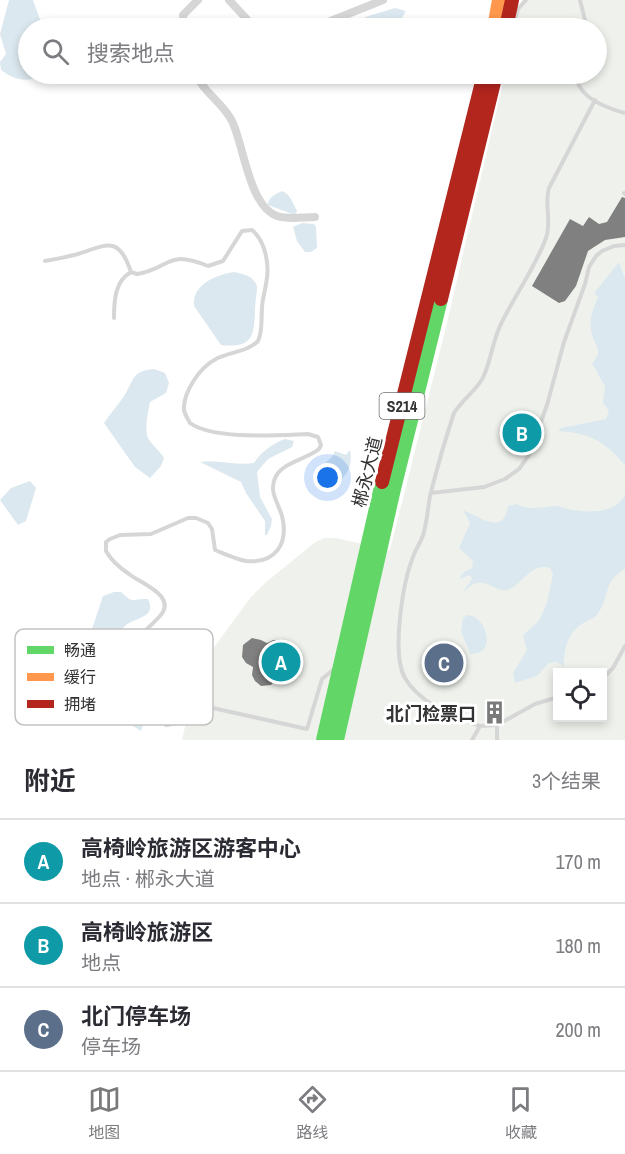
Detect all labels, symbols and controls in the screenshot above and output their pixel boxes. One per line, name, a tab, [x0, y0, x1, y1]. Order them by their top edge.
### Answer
search box	[18, 18, 607, 84]
icon: search	[39, 35, 72, 68]
text: 搜索地点	[87, 38, 175, 68]
road number: S214	[380, 393, 424, 419]
pin: B	[502, 410, 542, 456]
street label: 郴永大道	[346, 434, 388, 510]
your location	[313, 463, 342, 492]
legend	[15, 629, 213, 725]
text: 畅通	[64, 639, 96, 661]
pin: A	[262, 640, 300, 684]
pin: C	[424, 640, 464, 686]
text: 缓行	[64, 666, 96, 688]
map controls	[553, 668, 607, 722]
button: locate	[553, 668, 607, 722]
text: 拥堵	[64, 693, 96, 715]
building icon: 北门检票口	[481, 700, 507, 726]
place label: 北门检票口	[386, 701, 476, 726]
text: 附近	[24, 763, 76, 798]
text: 3个结果	[532, 767, 601, 794]
text: 高椅岭旅游区游客中心	[81, 833, 301, 863]
text: A	[38, 848, 49, 875]
text: 170 m	[555, 848, 601, 875]
text: 地点 · 郴永大道	[81, 865, 215, 892]
text: 高椅岭旅游区	[81, 917, 213, 947]
text: B	[38, 932, 49, 959]
text: 180 m	[555, 932, 601, 959]
text: 地点	[81, 949, 121, 976]
text: 北门停车场	[81, 1001, 191, 1031]
text: C	[38, 1016, 49, 1043]
text: 200 m	[555, 1016, 601, 1043]
text: 停车场	[81, 1033, 141, 1060]
tab: 地图	[88, 1083, 121, 1143]
tab: 路线	[296, 1083, 329, 1143]
tab: 收藏	[504, 1083, 537, 1143]

